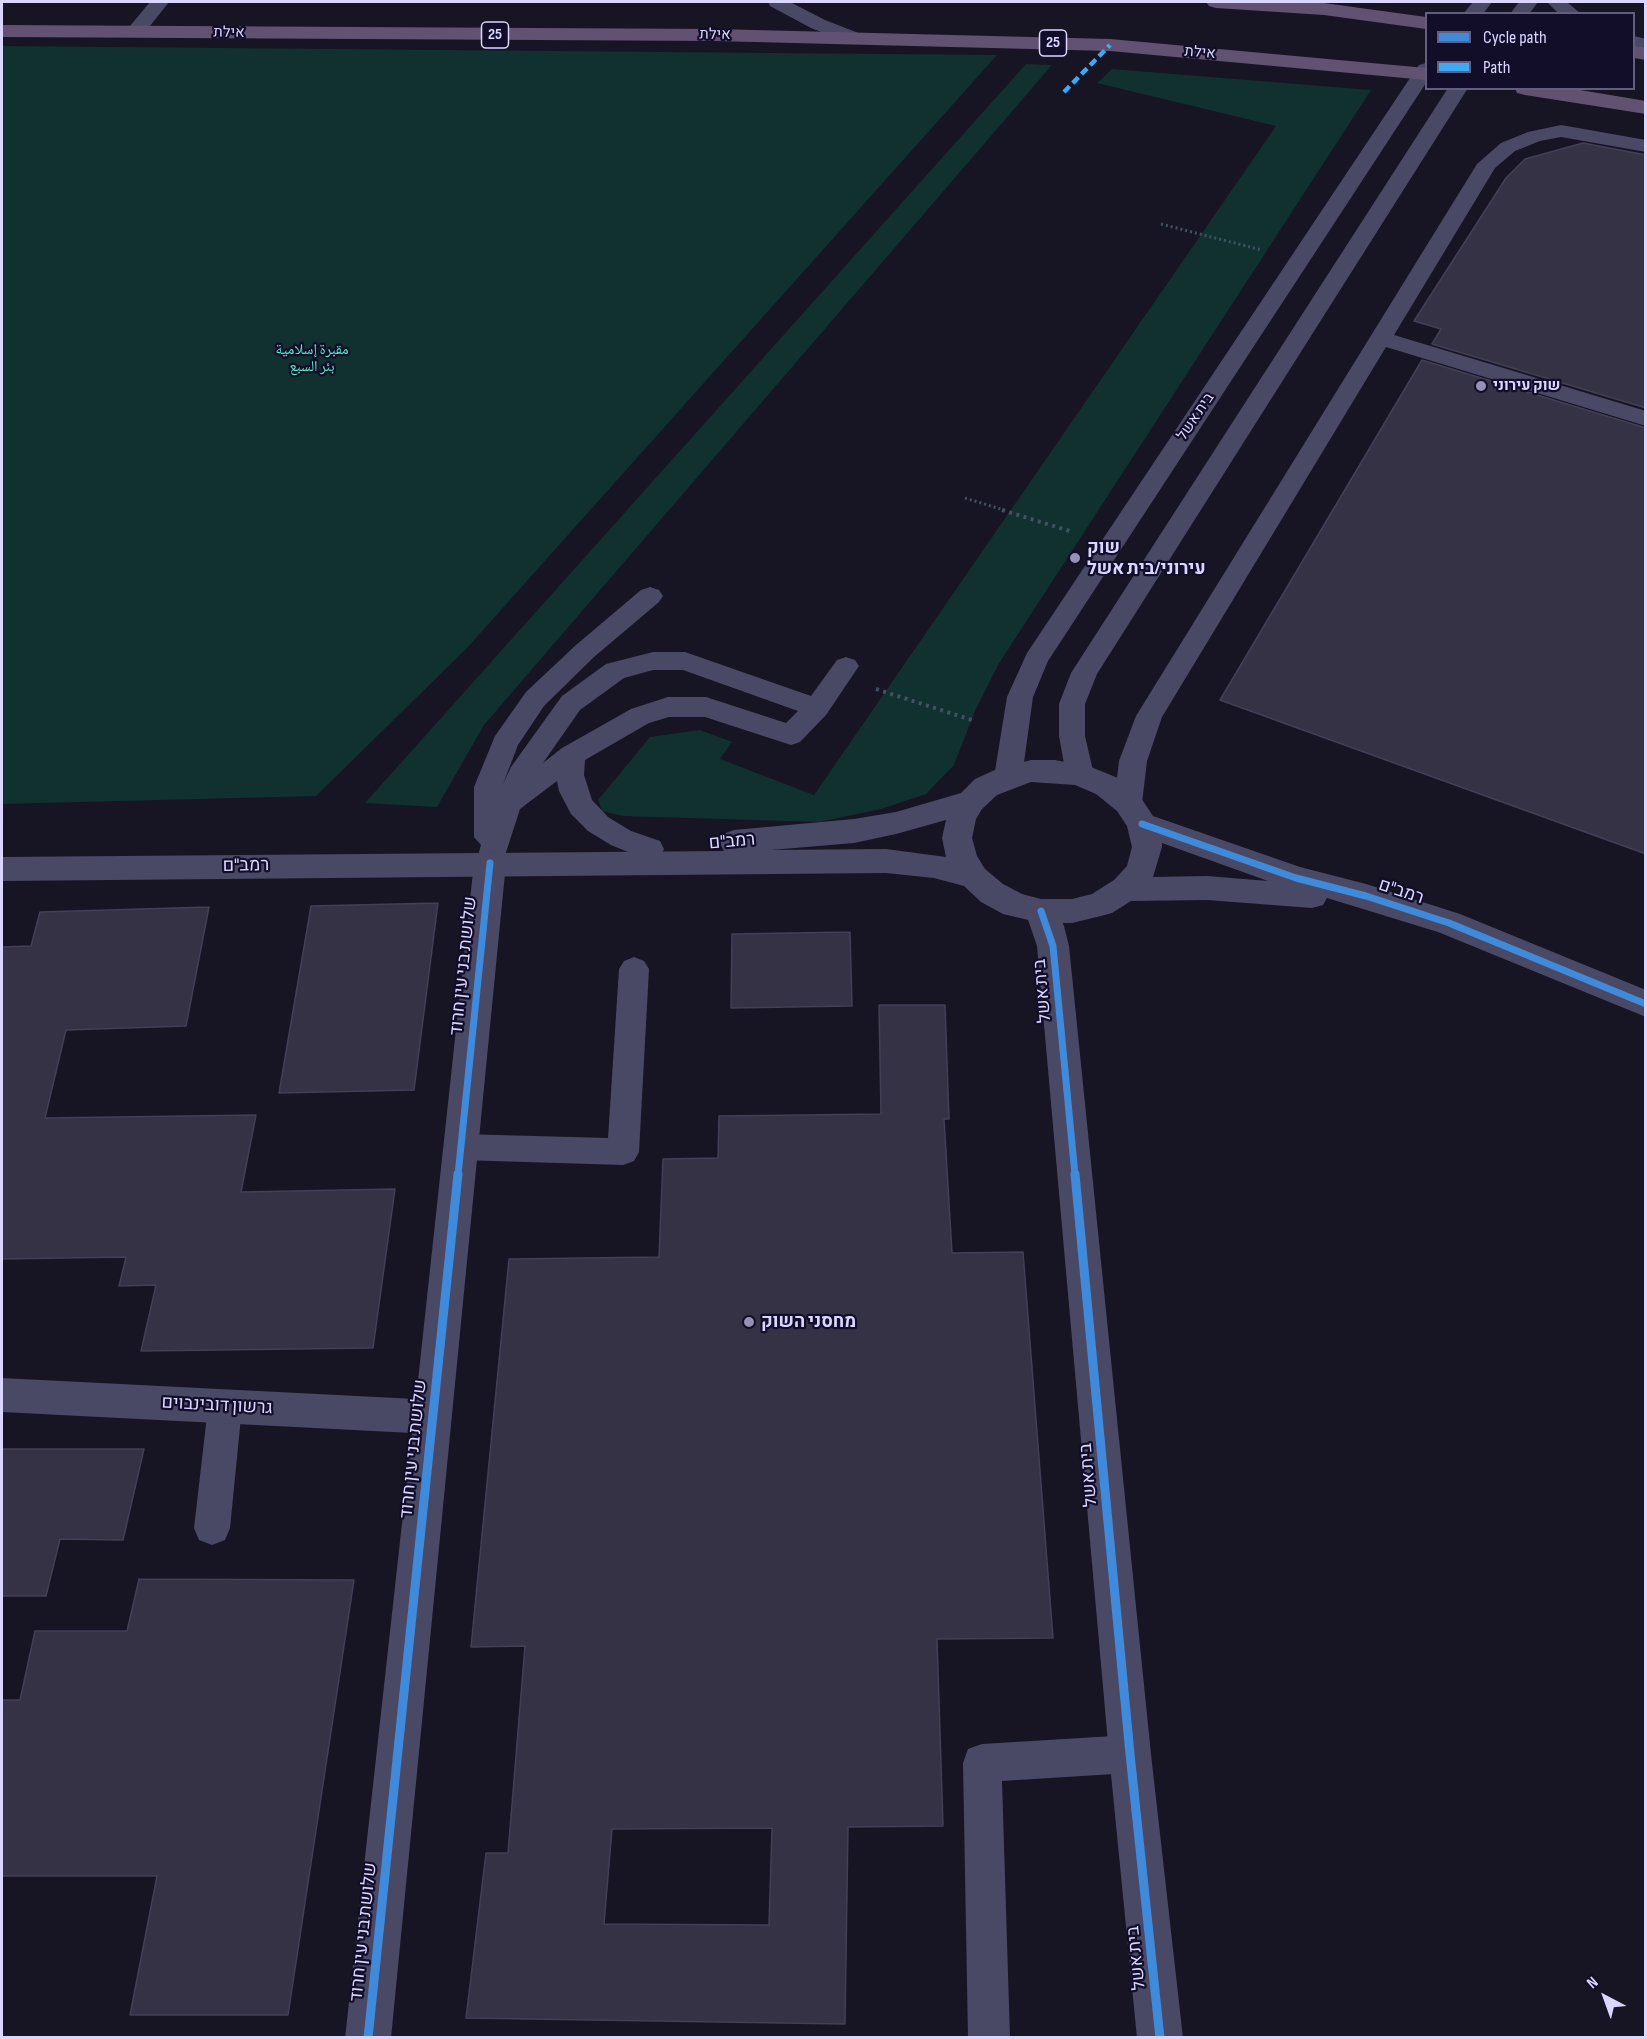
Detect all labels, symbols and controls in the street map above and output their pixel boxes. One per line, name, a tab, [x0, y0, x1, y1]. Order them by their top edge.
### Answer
legend	[1425, 12, 1635, 90]
road number: 25	[482, 22, 508, 48]
street label: אילת	[213, 24, 245, 42]
street label: אילת	[699, 26, 731, 44]
text: Cycle path	[1483, 27, 1547, 48]
road number: 25	[1040, 30, 1066, 56]
street label: אילת	[1184, 43, 1216, 63]
text: Path	[1483, 57, 1511, 78]
park label: مقبرة إسلامية بئر السبع	[275, 341, 349, 376]
place label: שוק עירוני	[1493, 377, 1560, 395]
marker: שוק עירוני	[1474, 379, 1488, 393]
street label: בית אשל	[1174, 390, 1218, 444]
place label: שוק עירוני/בית אשל	[1087, 537, 1206, 580]
marker: שוק עירוני/בית אשל	[1068, 551, 1082, 565]
street label: רמב"ם	[708, 829, 756, 855]
street label: רמב"ם	[223, 855, 269, 877]
street label: רמב"ם	[1376, 875, 1426, 909]
street label: שלושת בני עין חרוד	[446, 895, 482, 1037]
street label: בית אשל	[1029, 958, 1057, 1024]
place label: מחסני השוק	[761, 1311, 856, 1333]
marker: מחסני השוק	[742, 1315, 756, 1329]
street label: שלושת בני עין חרוד	[396, 1378, 432, 1520]
street label: גרשון דובינבוים	[161, 1392, 273, 1420]
street label: בית אשל	[1075, 1442, 1103, 1508]
street label: שלושת בני עין חרוד	[346, 1861, 382, 2003]
street label: בית אשל	[1123, 1925, 1151, 1991]
north arrow	[1575, 1967, 1635, 2027]
text: N	[1583, 1973, 1602, 1993]

